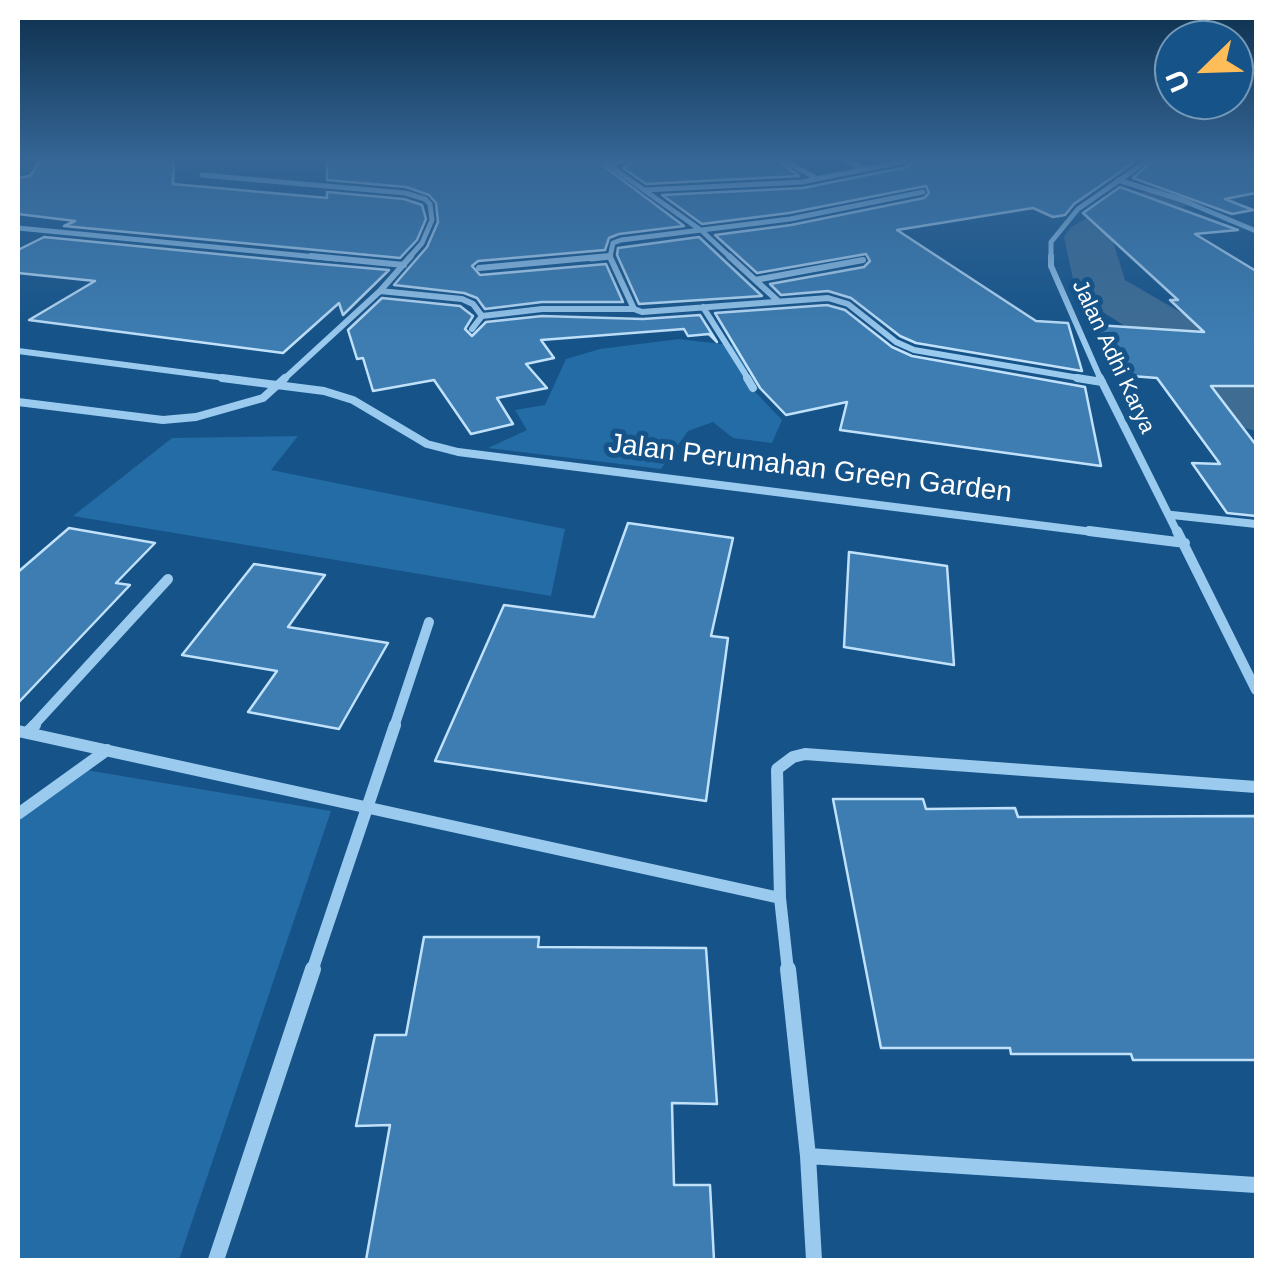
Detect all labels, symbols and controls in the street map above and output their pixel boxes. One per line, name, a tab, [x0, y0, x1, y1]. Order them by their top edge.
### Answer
north arrow	[1154, 20, 1254, 120]
text: U	[1160, 66, 1196, 97]
street label: Jalan Adhi Karya	[1066, 276, 1160, 438]
street label: Jalan Perumahan Green Garden	[606, 428, 1014, 510]

